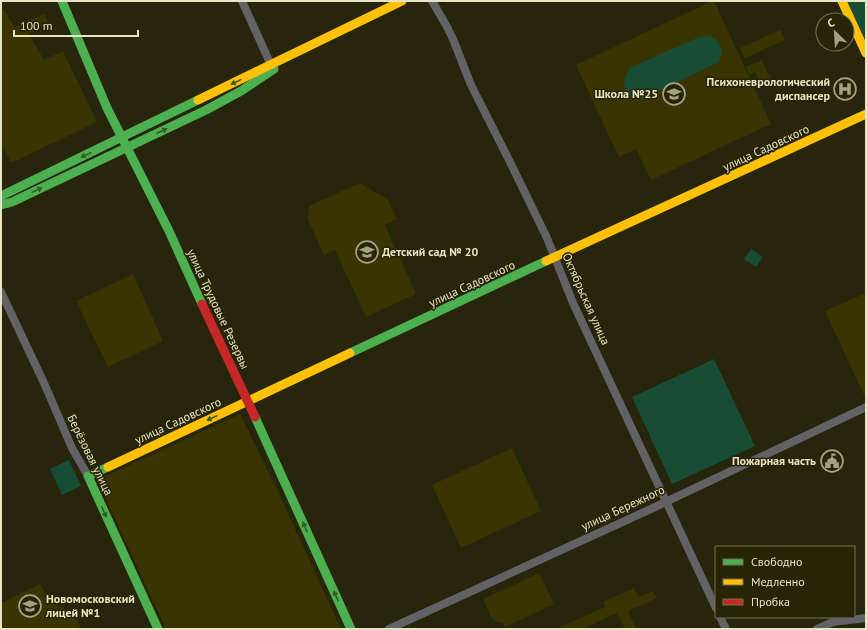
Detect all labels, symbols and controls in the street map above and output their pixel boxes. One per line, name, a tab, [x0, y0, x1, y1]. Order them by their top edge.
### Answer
scale bar	[14, 12, 138, 38]
north arrow	[815, 12, 855, 52]
text: С	[825, 15, 837, 31]
text: 100 m	[20, 18, 53, 33]
place label: Психоневрологический диспансер	[707, 74, 831, 103]
hospital icon: Психоневрологический диспансер	[832, 76, 858, 102]
one-way arrow	[230, 79, 241, 85]
school or university icon: Школа №25	[661, 81, 687, 107]
place label: Школа №25	[594, 86, 658, 101]
street label: улица Садовского	[720, 121, 811, 174]
one-way arrow	[156, 128, 167, 134]
one-way arrow	[81, 152, 92, 158]
one-way arrow	[31, 187, 43, 193]
school or university icon: Детский сад № 20	[354, 239, 380, 265]
place label: Детский сад № 20	[382, 244, 478, 259]
street label: улица Трудовые Резервы	[184, 246, 253, 371]
street label: Октябрьская улица	[559, 250, 614, 347]
street label: улица Садовского	[426, 257, 517, 310]
street label: улица Садовского	[132, 394, 223, 447]
street label: Берёзовая улица	[64, 412, 117, 498]
one-way arrow	[207, 415, 218, 421]
public building icon: Пожарная часть	[819, 448, 845, 474]
place label: Пожарная часть	[732, 453, 816, 468]
street label: улица Бережного	[579, 482, 667, 533]
one-way arrow	[101, 506, 107, 517]
one-way arrow	[302, 522, 308, 533]
legend	[715, 546, 855, 618]
text: Свободно	[751, 554, 802, 569]
text: Медленно	[751, 574, 805, 589]
one-way arrow	[333, 590, 340, 602]
place label: Новомосковский лицей №1	[45, 591, 135, 620]
school or university icon: Новомосковский лицей №1	[17, 593, 43, 619]
text: Пробка	[751, 594, 790, 609]

